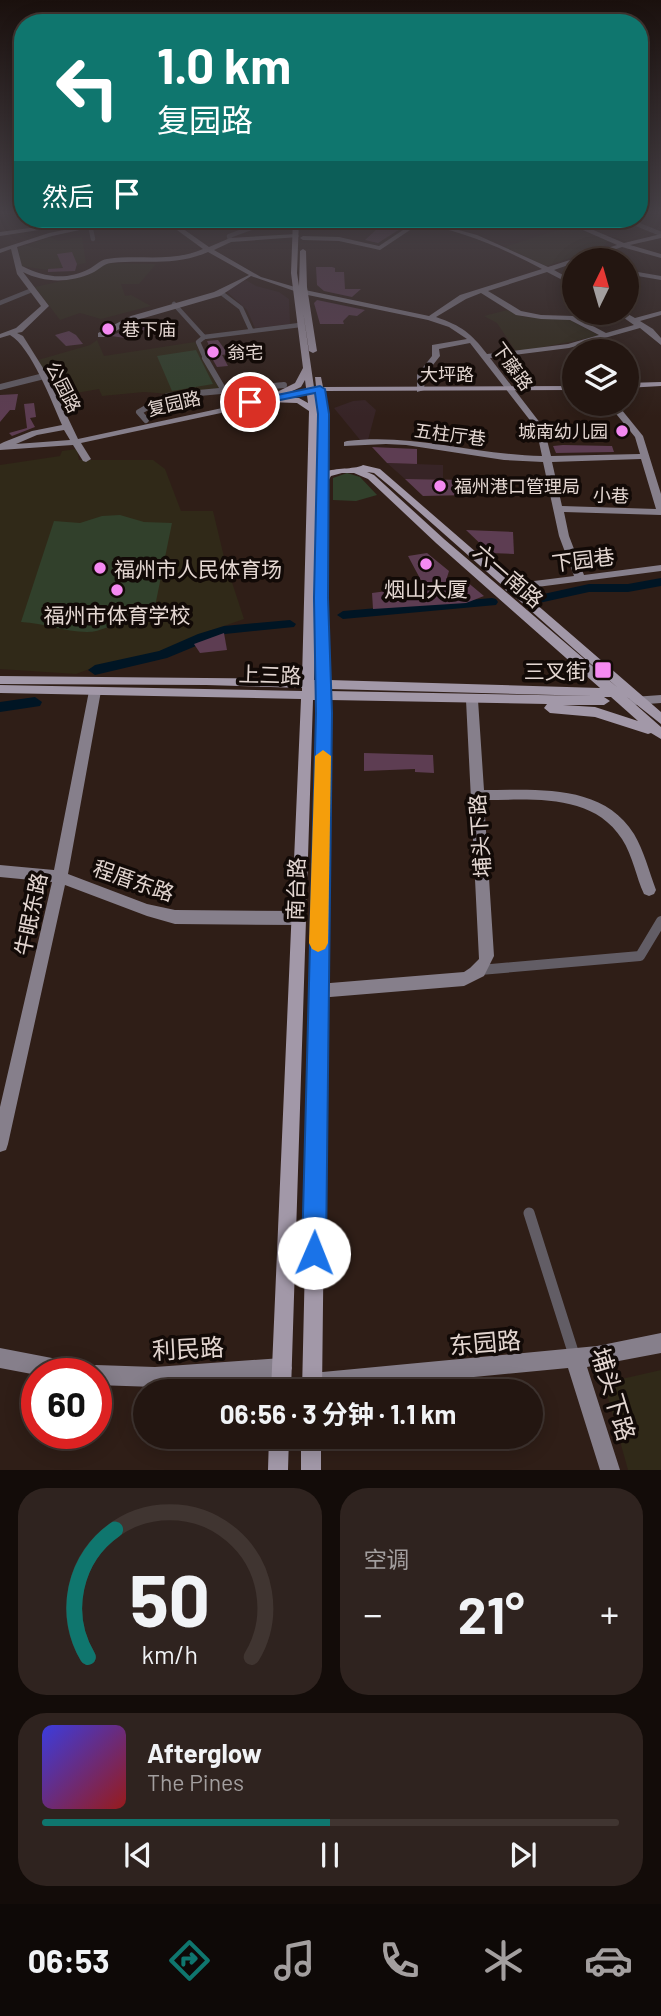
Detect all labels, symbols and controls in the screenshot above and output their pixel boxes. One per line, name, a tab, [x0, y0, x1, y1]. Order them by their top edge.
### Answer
text: 1.0 km	[157, 35, 291, 94]
icon: left	[42, 42, 133, 133]
text: 复园路	[157, 100, 253, 138]
icon: arrive	[108, 175, 146, 213]
text: 然后	[42, 180, 94, 211]
north arrow	[562, 248, 639, 326]
map controls	[562, 248, 639, 416]
place label: 巷下庙	[122, 318, 176, 340]
marker: 巷下庙	[100, 321, 116, 337]
street label: 下藤路	[488, 338, 538, 394]
button: layers	[562, 339, 639, 416]
place label: 翁宅	[227, 341, 263, 363]
marker: 翁宅	[205, 344, 221, 360]
street label: 公园路	[42, 358, 86, 416]
street label: 大坪路	[420, 363, 474, 385]
pin	[220, 372, 280, 432]
icon: arrive	[231, 383, 269, 421]
street label: 复园路	[145, 386, 203, 420]
street label: 五柱厅巷	[413, 419, 487, 449]
place label: 城南幼儿园	[518, 420, 608, 442]
marker: 城南幼儿园	[614, 423, 630, 439]
place label: 福州港口管理局	[454, 475, 580, 497]
marker: 福州港口管理局	[432, 478, 448, 494]
street label: 小巷	[593, 483, 629, 507]
street label: 六一南路	[469, 538, 549, 612]
street label: 下园巷	[550, 543, 616, 575]
place label: 福州市人民体育场	[114, 556, 282, 581]
marker: 烟山大厦	[418, 556, 434, 572]
marker: 福州市人民体育场	[92, 560, 108, 576]
place label: 烟山大厦	[384, 576, 468, 601]
marker: 福州市体育学校	[109, 582, 125, 598]
place label: 福州市体育学校	[44, 602, 191, 627]
place label: 三叉街	[524, 658, 587, 683]
street label: 上三路	[238, 660, 302, 688]
marker: 三叉街	[593, 660, 613, 680]
street label: 埔头下路	[464, 793, 494, 879]
street label: 程厝东路	[90, 855, 178, 905]
street label: 南台路	[281, 857, 309, 921]
street label: 牛眠东路	[9, 870, 51, 958]
position arrow	[277, 1216, 351, 1290]
street label: 东园路	[448, 1324, 522, 1360]
street label: 利民路	[151, 1332, 225, 1364]
street label: 埔头下路	[586, 1344, 642, 1444]
speed limit sign: 60	[21, 1358, 112, 1449]
text: 06:56 · 3 分钟 · 1.1 km	[220, 1398, 456, 1429]
text: 空调	[364, 1545, 410, 1573]
text: 50	[129, 1555, 210, 1643]
text: 21°	[458, 1582, 525, 1644]
text: −	[364, 1590, 383, 1636]
text: +	[600, 1590, 619, 1636]
text: km/h	[141, 1639, 198, 1669]
text: Afterglow	[147, 1737, 262, 1768]
text: The Pines	[147, 1768, 244, 1796]
icon: previous	[119, 1836, 157, 1874]
icon: pause	[311, 1836, 349, 1874]
icon: next	[504, 1836, 542, 1874]
icon: directions	[165, 1936, 214, 1985]
icon: music	[270, 1936, 319, 1985]
icon: phone	[375, 1936, 424, 1985]
icon: climate	[479, 1936, 528, 1985]
icon: car	[584, 1936, 633, 1985]
text: 06:53	[28, 1941, 109, 1979]

